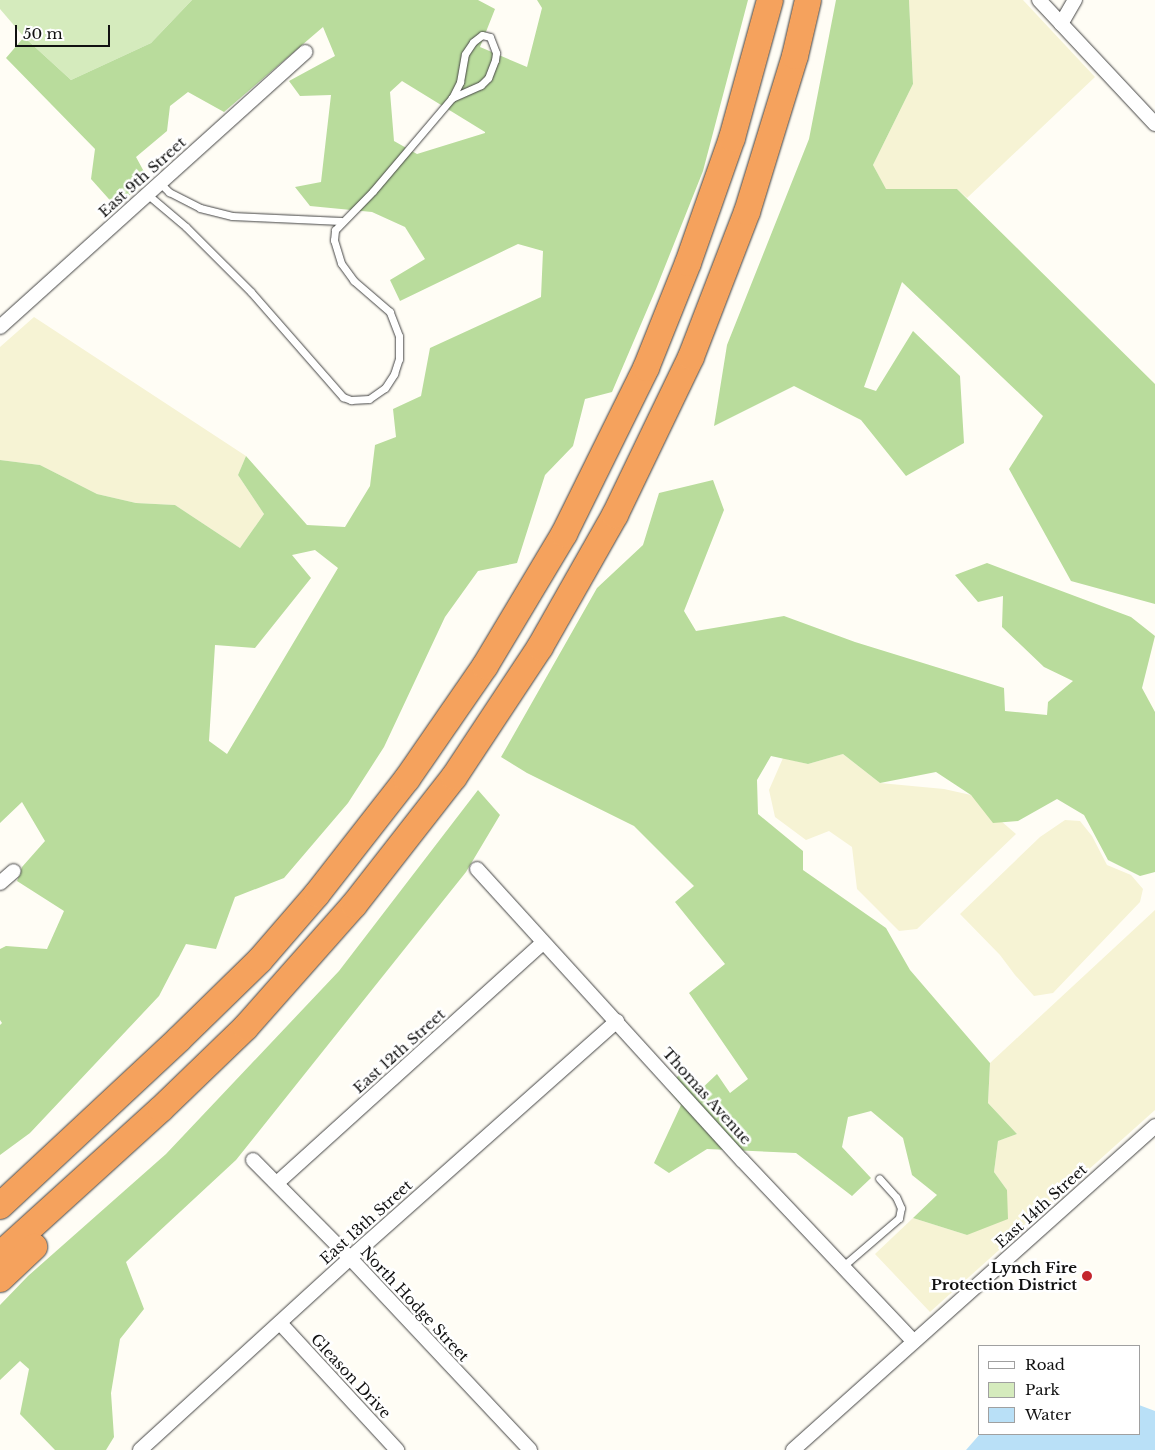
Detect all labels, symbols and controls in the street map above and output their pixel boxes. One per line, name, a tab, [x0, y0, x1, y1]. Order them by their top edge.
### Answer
scale bar	[18, 15, 112, 47]
text: 50 m	[23, 24, 63, 43]
street label: East 9th Street	[95, 133, 189, 221]
street label: East 12th Street	[349, 1005, 449, 1097]
street label: Thomas Avenue	[659, 1044, 755, 1148]
street label: East 14th Street	[992, 1160, 1090, 1252]
street label: East 13th Street	[316, 1176, 416, 1268]
street label: North Hodge Street	[357, 1243, 473, 1365]
place label: Lynch Fire Protection District	[931, 1258, 1077, 1293]
marker: Lynch Fire Protection District	[1081, 1270, 1093, 1282]
street label: Gleason Drive	[307, 1330, 395, 1422]
legend	[978, 1345, 1140, 1435]
text: Road	[1025, 1355, 1065, 1374]
text: Park	[1025, 1380, 1060, 1399]
text: Water	[1025, 1405, 1071, 1424]

